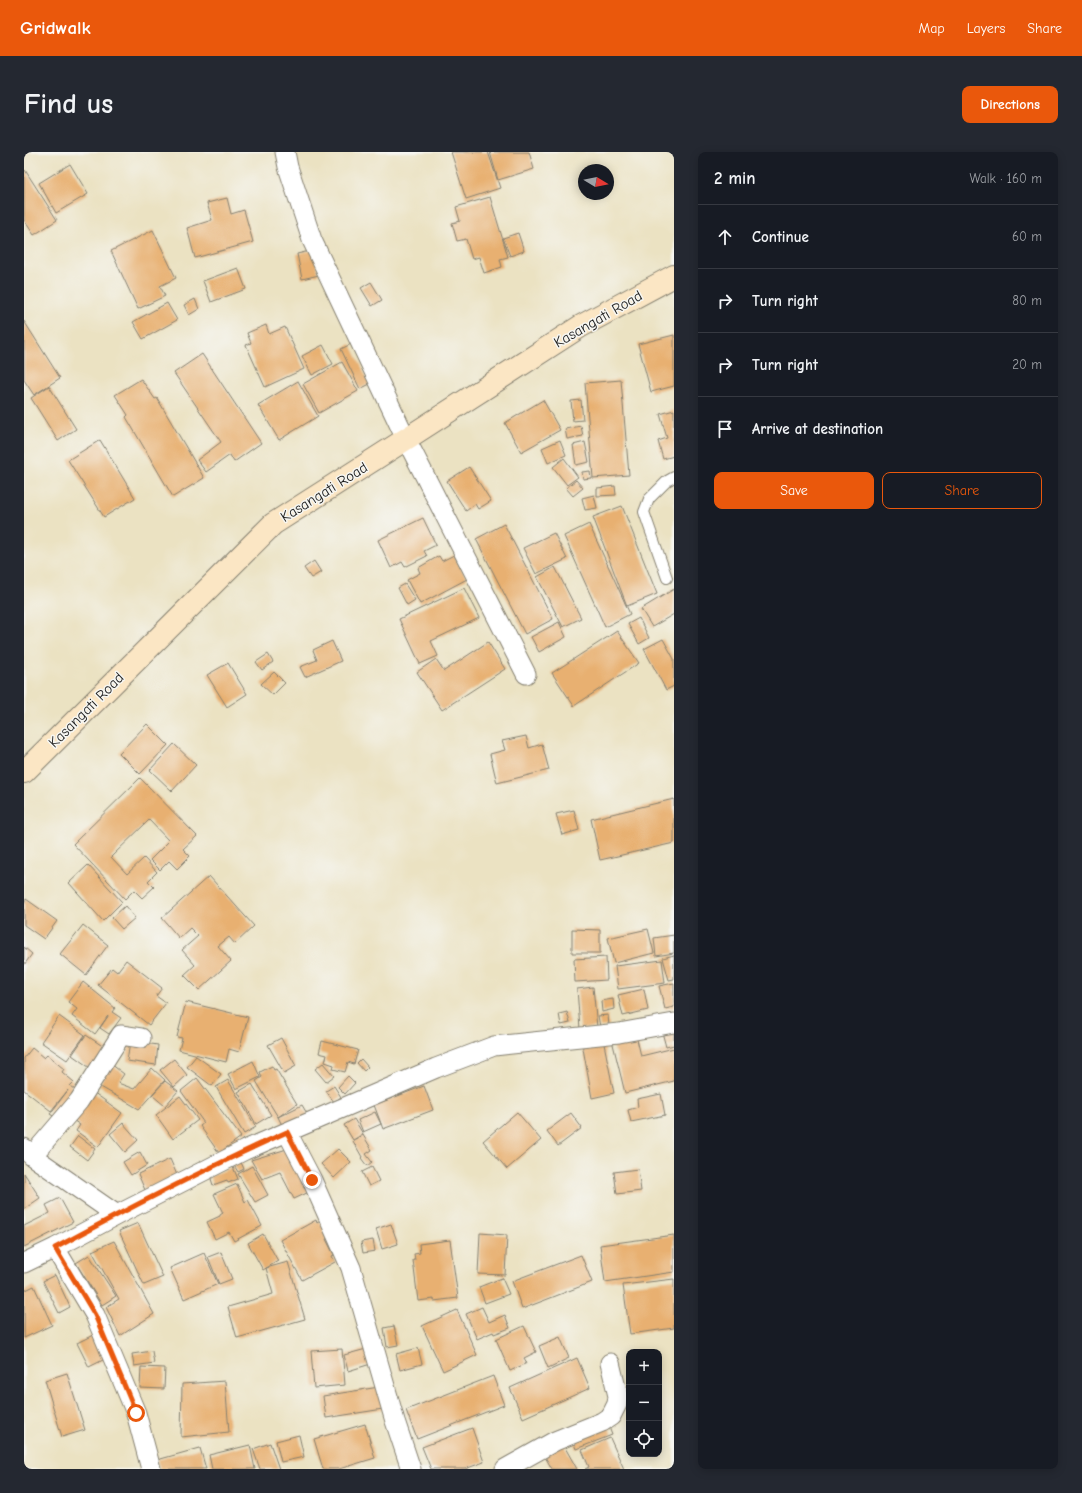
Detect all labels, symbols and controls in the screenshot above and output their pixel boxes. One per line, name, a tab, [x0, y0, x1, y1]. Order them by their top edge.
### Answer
text: Gridwalk	[20, 17, 91, 39]
text: Map	[918, 20, 945, 37]
text: Layers	[967, 20, 1005, 37]
text: Share	[1027, 20, 1062, 37]
button: Directions	[962, 86, 1058, 123]
text: Find us	[24, 88, 113, 120]
north arrow	[578, 164, 614, 200]
text: 2 min	[714, 169, 755, 188]
text: Walk · 160 m	[970, 171, 1042, 186]
icon: ahead	[714, 226, 736, 248]
text: Continue	[752, 228, 809, 246]
text: 60 m	[1012, 229, 1042, 244]
street label: Kasangati Road	[551, 286, 645, 352]
icon: right	[714, 290, 736, 312]
text: Turn right	[752, 292, 818, 310]
text: 80 m	[1012, 293, 1042, 308]
icon: right	[714, 354, 736, 376]
text: Turn right	[752, 356, 818, 374]
text: 20 m	[1012, 357, 1042, 372]
icon: arrive	[714, 418, 736, 440]
text: Arrive at destination	[752, 420, 883, 438]
street label: Kasangati Road	[277, 458, 371, 526]
button: Save	[714, 472, 874, 509]
button: Share	[882, 472, 1042, 509]
street label: Kasangati Road	[45, 669, 127, 751]
route end	[303, 1171, 321, 1189]
map controls	[626, 1349, 662, 1457]
button: +	[626, 1349, 662, 1385]
button: −	[626, 1385, 662, 1421]
route start	[127, 1404, 145, 1422]
button: locate	[626, 1421, 662, 1457]

